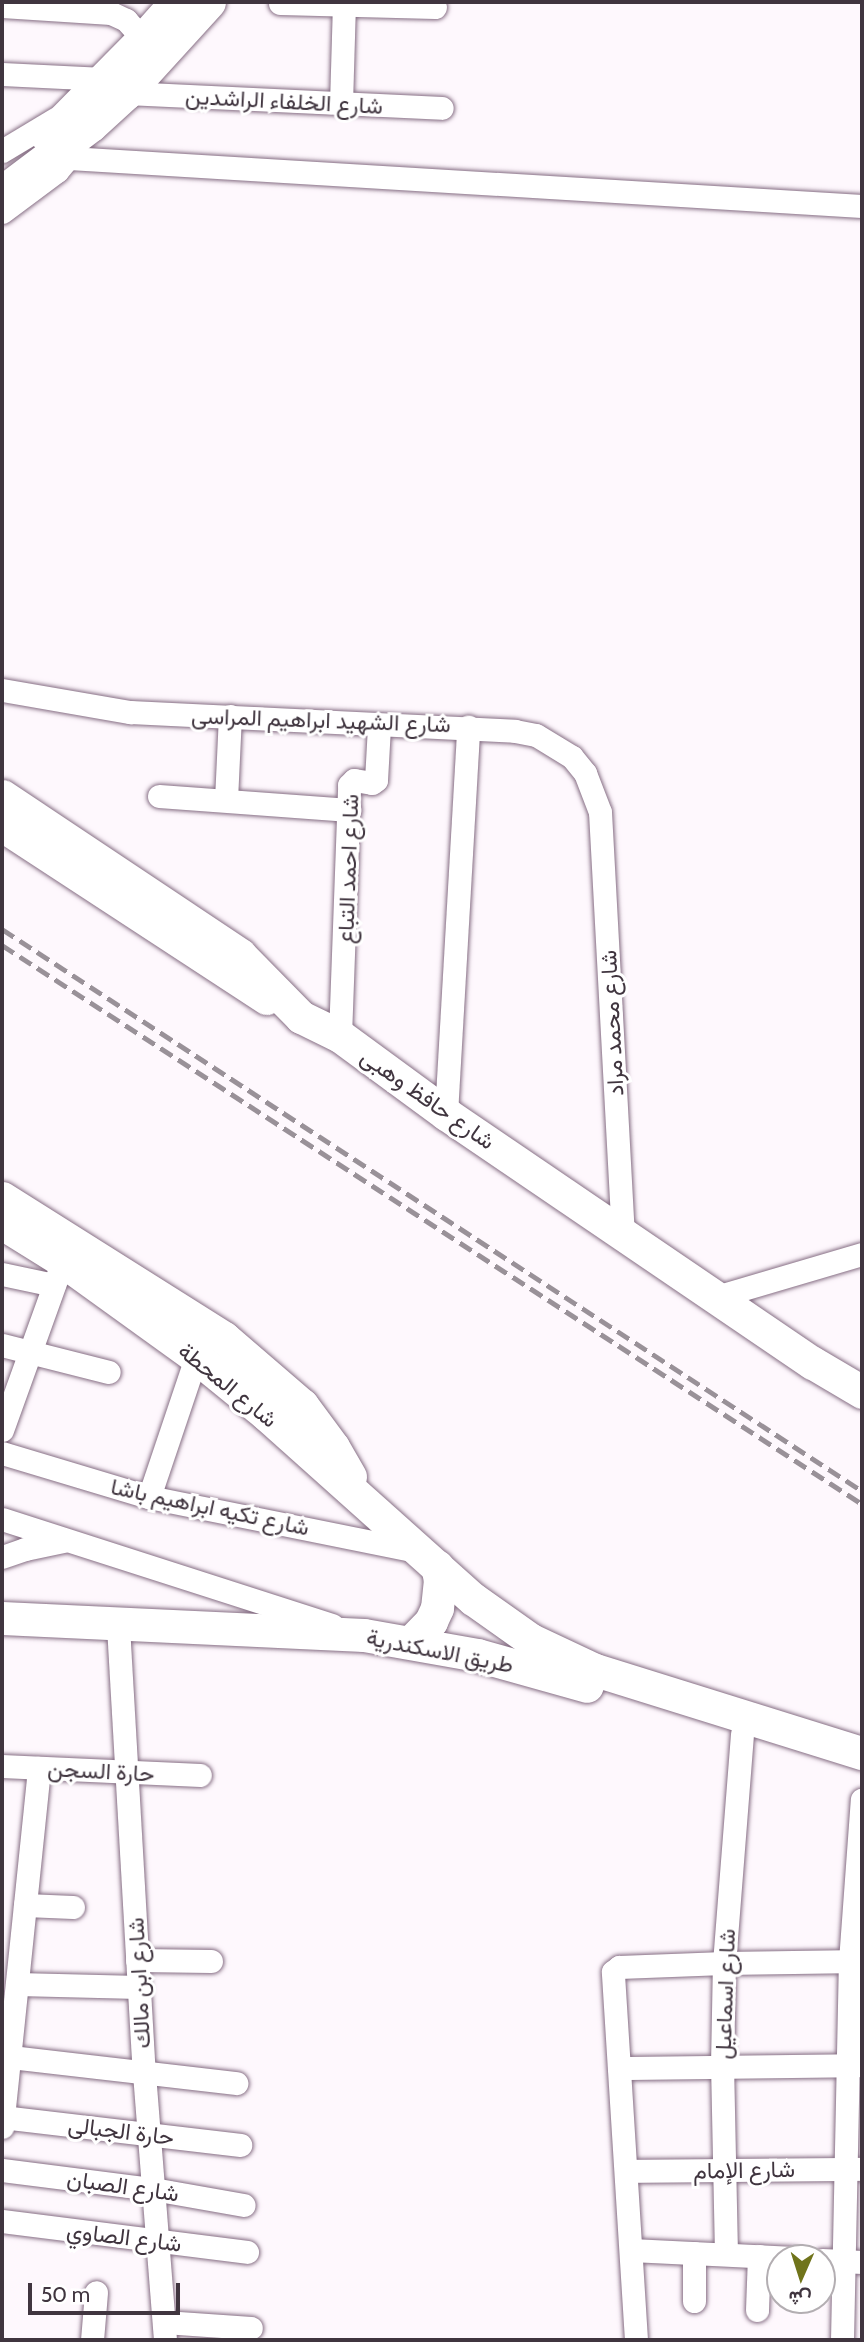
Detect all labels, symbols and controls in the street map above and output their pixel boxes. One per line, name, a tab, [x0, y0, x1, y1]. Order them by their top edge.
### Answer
street label: شارع الخلفاء الراشدين	[184, 82, 384, 120]
street label: شارع الشهيد ابراهيم المراسى	[191, 702, 451, 738]
street label: شارع احمد التباع	[332, 793, 364, 945]
street label: شارع محمد مراد	[594, 949, 630, 1097]
street label: شارع حافظ وهبى	[356, 1043, 500, 1155]
street label: شارع المحطة	[173, 1337, 283, 1433]
street label: شارع تكيه ابراهيم باشا	[108, 1472, 312, 1542]
street label: طريق الاسكندرية	[364, 1623, 516, 1679]
street label: حارة السجن	[47, 1754, 155, 1788]
street label: شارع ابن مالك	[122, 1917, 156, 2049]
street label: شارع اسماعيل	[709, 1928, 741, 2060]
street label: حارة الجبالى	[66, 2111, 176, 2151]
street label: شارع الإمام	[693, 2155, 795, 2185]
street label: شارع الصبان	[65, 2164, 181, 2208]
street label: شارع الصاوي	[65, 2216, 183, 2258]
north arrow	[766, 2244, 836, 2314]
scale bar	[32, 2268, 184, 2312]
text: 50 m	[41, 2282, 90, 2307]
text: ش	[788, 2286, 812, 2311]

